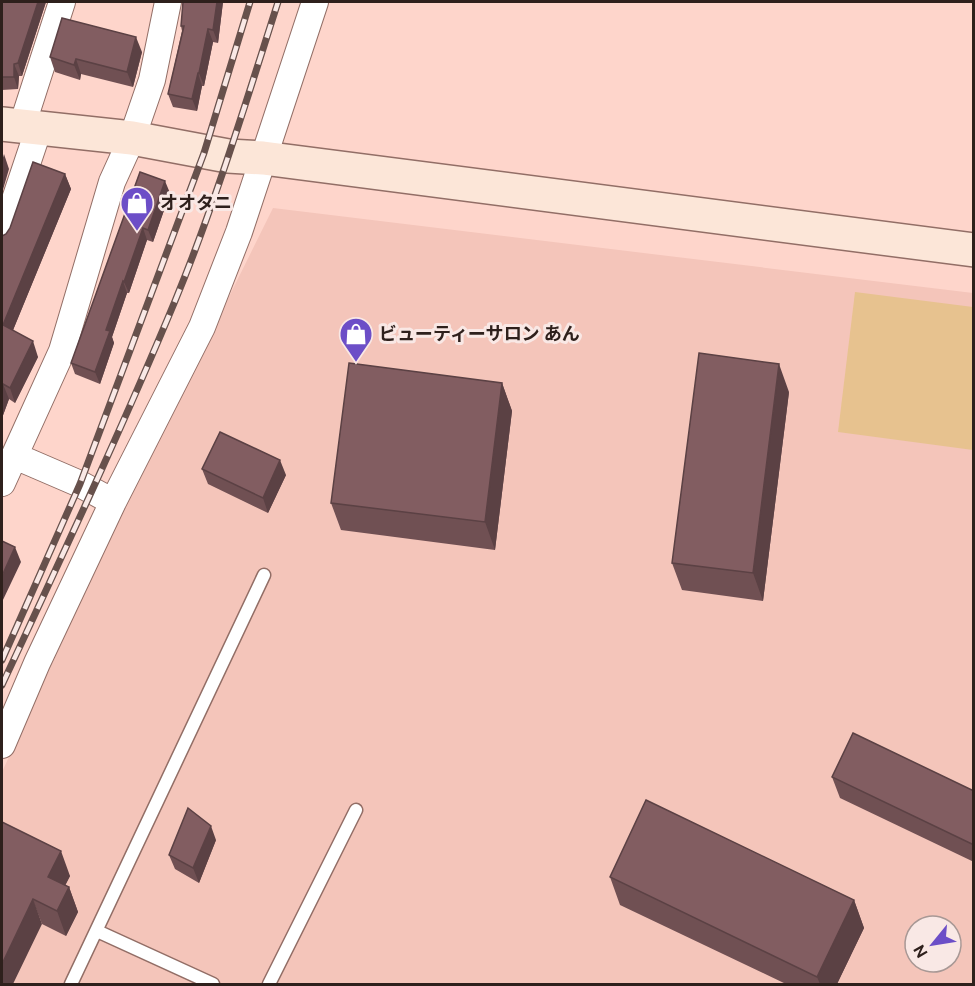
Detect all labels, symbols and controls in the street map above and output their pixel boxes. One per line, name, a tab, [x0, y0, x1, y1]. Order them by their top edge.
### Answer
shop icon: オオタニ	[119, 185, 155, 232]
place label: オオタニ	[160, 192, 232, 212]
shop icon: ビューティーサロン あん	[338, 316, 374, 363]
place label: ビューティーサロン あん	[379, 323, 580, 343]
north arrow	[903, 914, 963, 974]
text: N	[909, 942, 931, 961]

